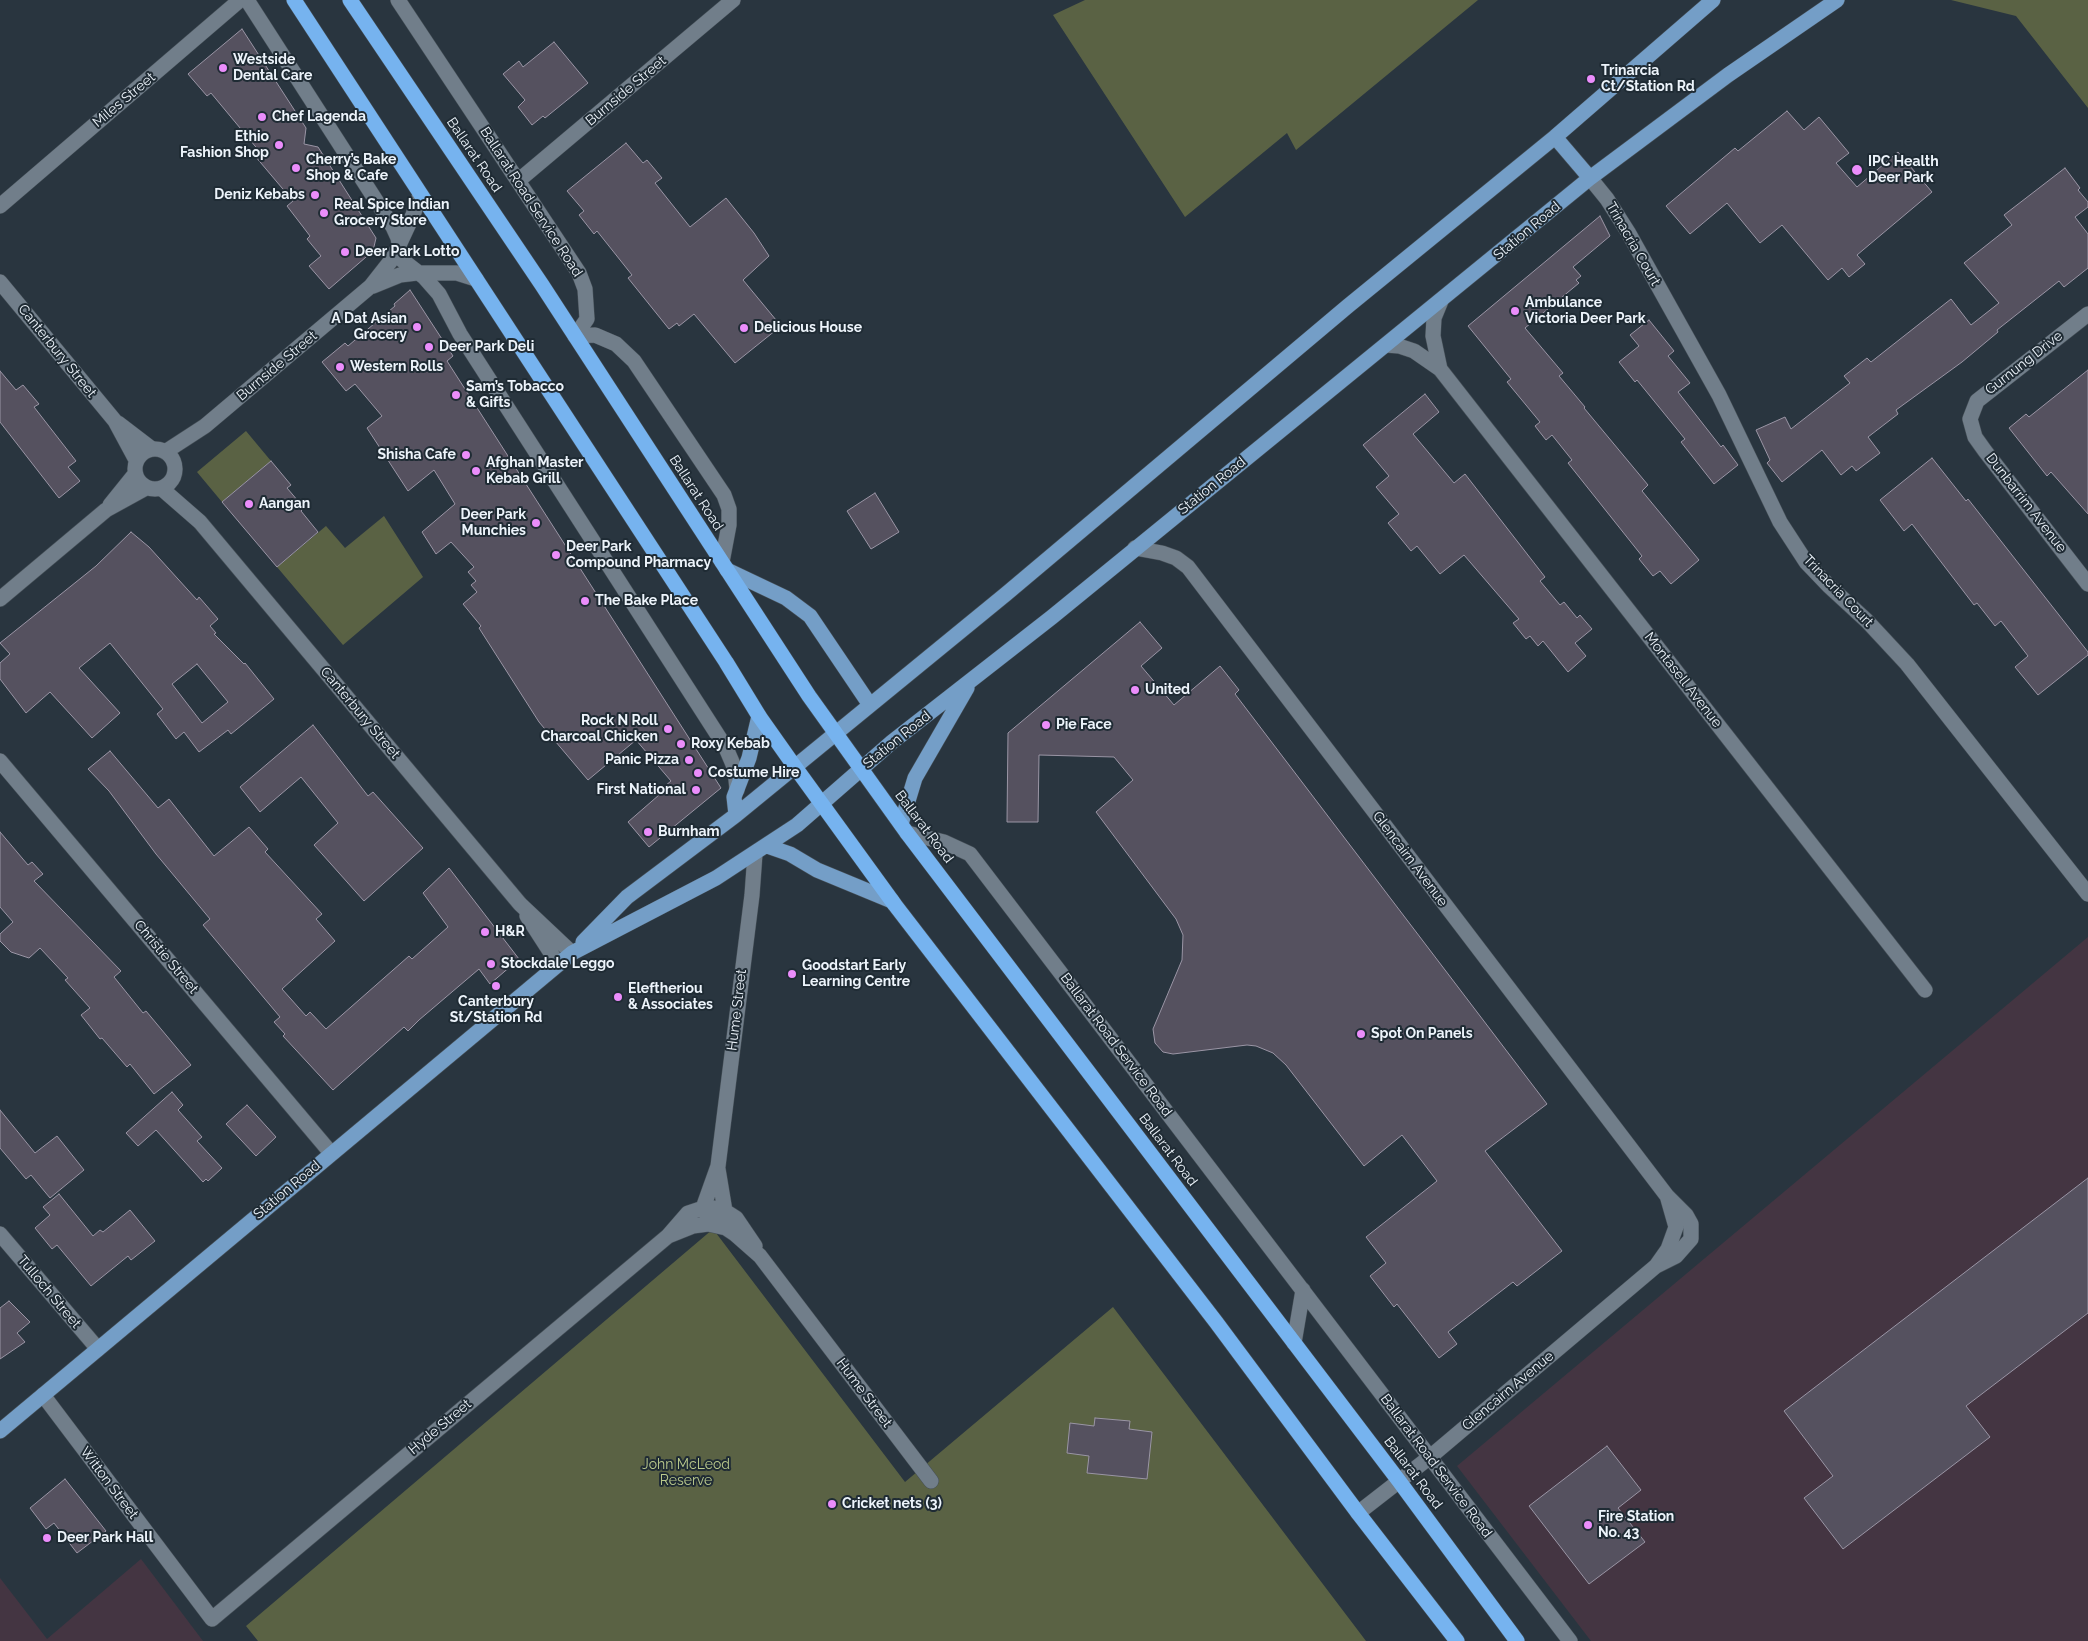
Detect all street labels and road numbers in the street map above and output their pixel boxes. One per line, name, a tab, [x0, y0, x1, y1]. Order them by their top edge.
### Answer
street label: Burnside Street	[582, 52, 670, 130]
street label: Miles Street	[89, 69, 159, 131]
street label: Ballarat Road	[443, 114, 505, 196]
street label: Ballarat Road Service Road	[476, 124, 586, 280]
street label: Station Road	[1490, 198, 1564, 264]
street label: Trinacria Court	[1602, 199, 1664, 289]
street label: Canterbury Street	[14, 301, 100, 401]
street label: Burnside Street	[233, 327, 321, 405]
street label: Gurnung Drive	[1982, 328, 2066, 398]
street label: Dunbarrim Avenue	[1982, 450, 2070, 556]
street label: Ballarat Road	[665, 452, 727, 534]
street label: Station Road	[1175, 454, 1249, 518]
street label: Trinacria Court	[1799, 551, 1877, 631]
street label: Montasell Avenue	[1641, 629, 1725, 731]
street label: Canterbury Street	[317, 664, 403, 762]
street label: Station Road	[860, 708, 934, 772]
street label: Ballarat Road	[891, 787, 957, 867]
street label: Glencairn Avenue	[1369, 808, 1451, 910]
street label: Christie Street	[130, 917, 202, 997]
street label: Hume Street	[724, 968, 750, 1052]
street label: Ballarat Road Service Road	[1057, 970, 1175, 1120]
street label: Ballarat Road	[1135, 1110, 1201, 1190]
street label: Station Road	[250, 1157, 324, 1223]
street label: Tulloch Street	[14, 1252, 84, 1332]
street label: Glencairn Avenue	[1459, 1348, 1557, 1434]
street label: Hume Street	[833, 1355, 895, 1431]
street label: Ballarat Road Service Road	[1377, 1391, 1495, 1541]
street label: Hyde Street	[405, 1396, 475, 1458]
street label: Ballarat Road	[1380, 1433, 1446, 1513]
street label: Witton Street	[76, 1444, 142, 1522]

